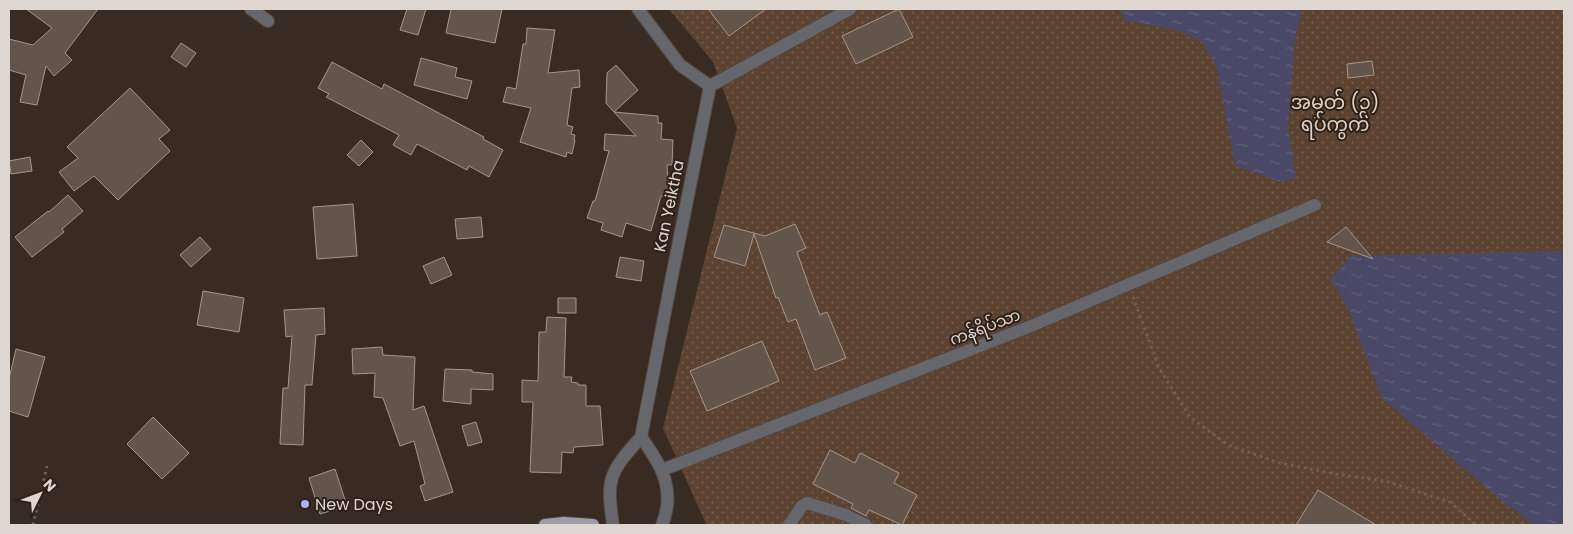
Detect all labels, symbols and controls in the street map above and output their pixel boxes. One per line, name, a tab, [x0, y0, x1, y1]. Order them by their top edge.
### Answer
district label: အမှတ် (၃) ရပ်ကွက်	[1291, 88, 1379, 140]
street label: Kan Yeiktha	[648, 158, 690, 254]
street label: ကန်ရိပ်သာ	[946, 303, 1025, 353]
north arrow	[15, 469, 65, 519]
text: N	[39, 475, 61, 496]
place label: New Days	[315, 493, 393, 516]
marker: New Days	[299, 498, 311, 510]

